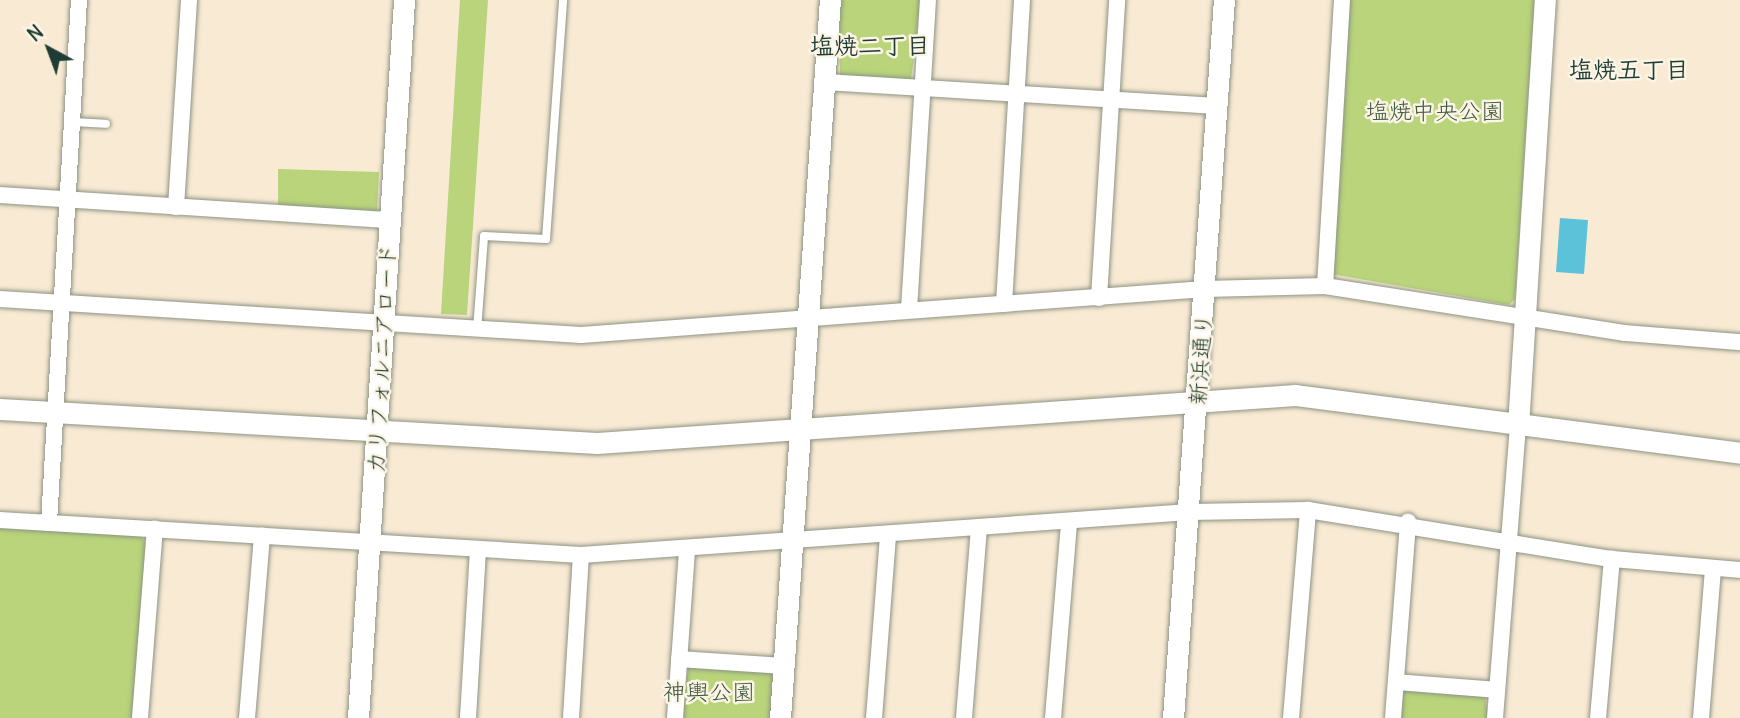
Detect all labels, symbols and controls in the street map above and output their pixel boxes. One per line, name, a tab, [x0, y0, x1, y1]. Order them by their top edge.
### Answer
north arrow	[14, 14, 84, 84]
text: N	[22, 20, 48, 47]
district label: 塩焼二丁目	[810, 32, 930, 60]
district label: 塩焼五丁目	[1569, 56, 1689, 84]
park label: 塩焼中央公園	[1366, 97, 1504, 125]
street label: カリフォルニアロード	[362, 243, 402, 475]
street label: 新浜通り	[1184, 312, 1218, 406]
park label: 神輿公園	[663, 678, 755, 706]

